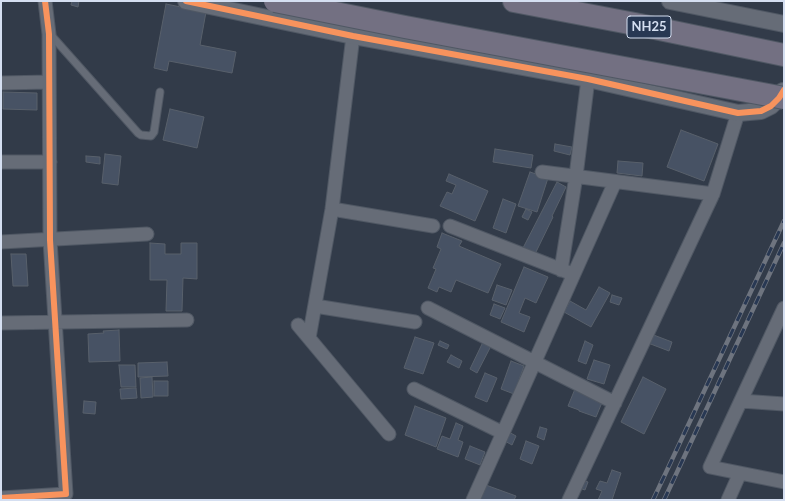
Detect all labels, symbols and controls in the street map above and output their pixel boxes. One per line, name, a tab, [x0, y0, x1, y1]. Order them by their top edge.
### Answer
road number: NH25	[627, 16, 671, 38]

